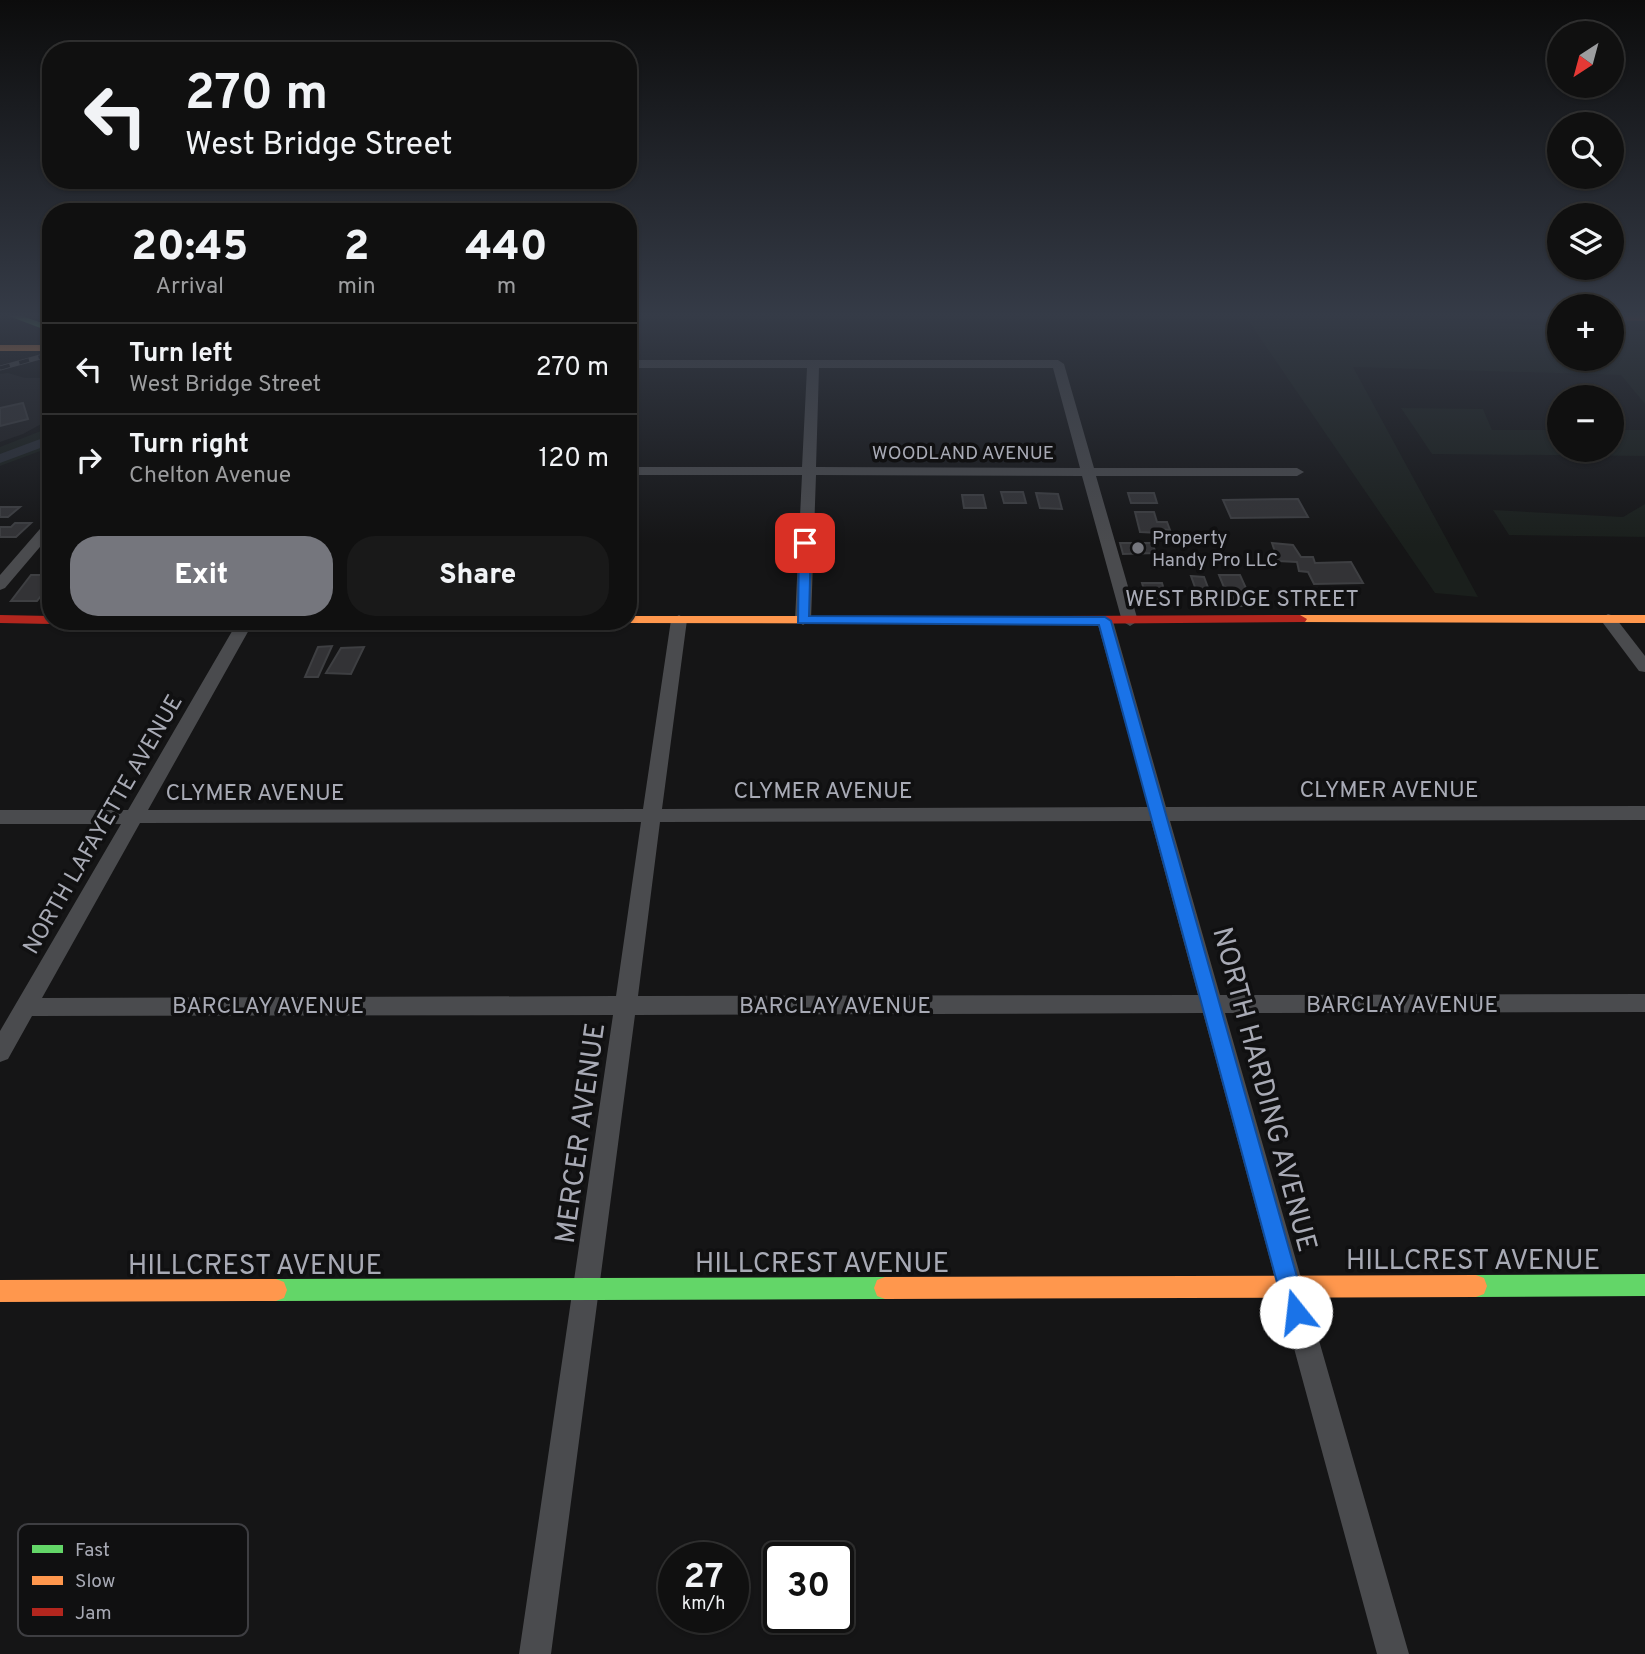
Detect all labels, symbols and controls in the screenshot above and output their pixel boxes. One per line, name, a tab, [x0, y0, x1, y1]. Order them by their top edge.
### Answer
north arrow	[1547, 21, 1624, 98]
map controls	[1547, 21, 1624, 462]
text: 270 m	[185, 65, 328, 127]
icon: left	[70, 70, 161, 161]
button: search	[1547, 112, 1624, 189]
text: West Bridge Street	[185, 126, 453, 166]
button: layers	[1547, 203, 1624, 280]
text: 20:45	[131, 222, 248, 275]
text: 2	[344, 222, 369, 275]
text: 440	[465, 222, 548, 275]
text: Arrival	[155, 273, 224, 302]
text: min	[338, 273, 376, 302]
text: m	[497, 273, 516, 302]
button: +	[1547, 294, 1624, 371]
text: Turn left	[129, 338, 233, 371]
icon: left	[70, 350, 108, 388]
text: 270 m	[536, 352, 609, 385]
text: West Bridge Street	[129, 371, 321, 400]
button: −	[1547, 385, 1624, 462]
text: Turn right	[129, 429, 249, 462]
icon: right	[70, 441, 108, 479]
street label: WOODLAND AVENUE	[872, 442, 1054, 466]
text: 120 m	[539, 443, 609, 476]
text: Chelton Avenue	[129, 462, 291, 491]
pin	[775, 513, 835, 573]
icon: arrive	[786, 524, 824, 562]
place label: Property Handy Pro LLC	[1152, 527, 1278, 573]
button: Exit	[70, 536, 333, 616]
button: Share	[347, 536, 609, 616]
marker: Property Handy Pro LLC	[1130, 540, 1146, 556]
street label: WEST BRIDGE STREET	[1125, 586, 1359, 615]
street label: NORTH LAFAYETTE AVENUE	[18, 690, 191, 960]
street label: CLYMER AVENUE	[1299, 777, 1479, 806]
street label: CLYMER AVENUE	[733, 778, 913, 807]
street label: CLYMER AVENUE	[165, 780, 345, 809]
street label: NORTH HARDING AVENUE	[1202, 924, 1324, 1256]
street label: BARCLAY AVENUE	[1306, 992, 1498, 1021]
street label: BARCLAY AVENUE	[172, 993, 364, 1022]
street label: BARCLAY AVENUE	[739, 993, 931, 1022]
street label: MERCER AVENUE	[549, 1021, 615, 1246]
street label: HILLCREST AVENUE	[1346, 1244, 1600, 1280]
street label: HILLCREST AVENUE	[695, 1247, 949, 1283]
street label: HILLCREST AVENUE	[128, 1249, 382, 1285]
position arrow	[1259, 1275, 1333, 1349]
legend	[18, 1524, 248, 1636]
text: Fast	[75, 1539, 110, 1563]
speed limit sign: 30	[763, 1542, 854, 1633]
text: 27	[684, 1556, 723, 1600]
text: Slow	[75, 1570, 115, 1594]
text: km/h	[682, 1593, 725, 1616]
text: Jam	[75, 1602, 112, 1626]

